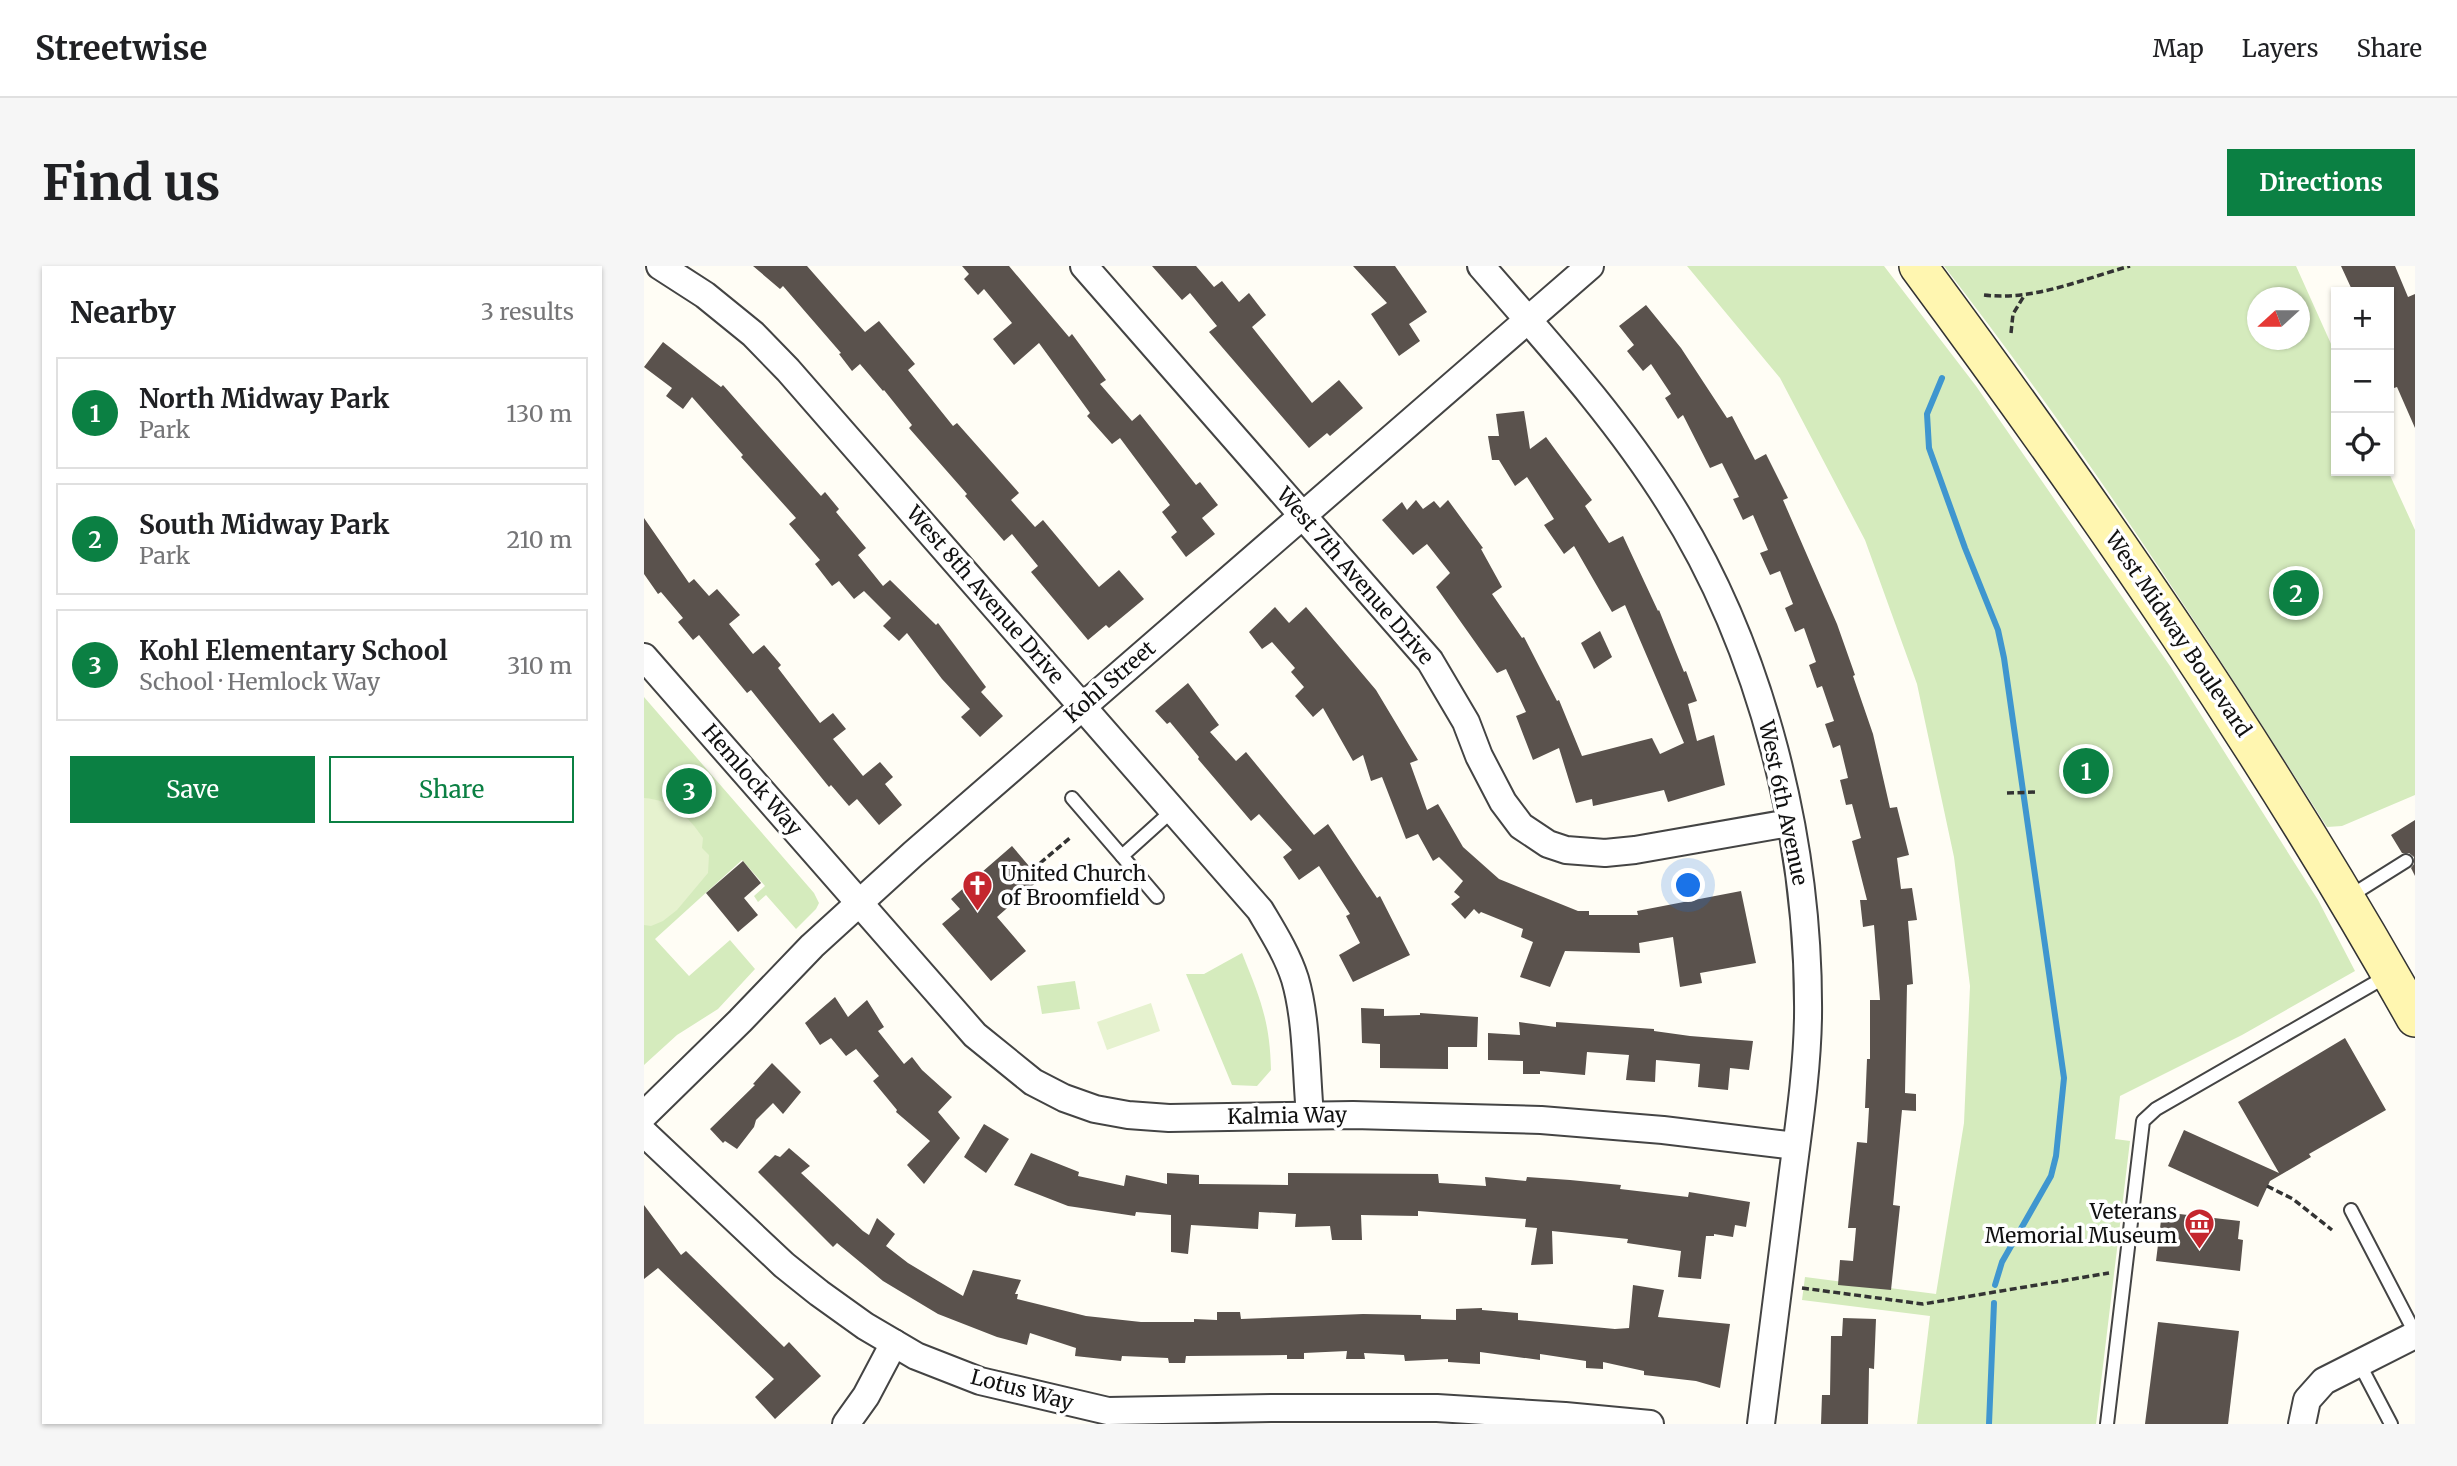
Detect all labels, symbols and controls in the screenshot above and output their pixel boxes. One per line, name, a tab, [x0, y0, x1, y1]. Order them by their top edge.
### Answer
text: Streetwise	[35, 28, 207, 69]
text: Map	[2153, 33, 2204, 64]
text: Layers	[2242, 33, 2318, 64]
text: Share	[2356, 33, 2422, 64]
button: Directions	[2227, 149, 2415, 216]
text: Find us	[42, 152, 220, 213]
north arrow	[2247, 287, 2310, 350]
map controls	[2331, 287, 2394, 476]
button: +	[2331, 287, 2394, 350]
text: Nearby	[70, 293, 176, 331]
text: 3 results	[481, 297, 574, 326]
button: −	[2331, 350, 2394, 413]
text: North Midway Park	[139, 382, 389, 415]
text: 1	[90, 399, 100, 428]
text: 130 m	[506, 399, 572, 428]
button: locate	[2331, 413, 2394, 476]
text: Park	[139, 415, 190, 444]
street label: West 7th Avenue Drive	[1270, 481, 1440, 670]
street label: West 8th Avenue Drive	[900, 499, 1070, 689]
text: South Midway Park	[139, 508, 389, 541]
text: 2	[88, 525, 102, 554]
text: 210 m	[507, 525, 572, 554]
street label: West Midway Boulevard	[2099, 525, 2258, 742]
text: Park	[139, 541, 190, 570]
pin: 2	[2273, 567, 2319, 619]
text: Kohl Elementary School	[139, 634, 448, 667]
street label: Kohl Street	[1059, 635, 1161, 729]
text: 3	[88, 651, 102, 680]
text: 310 m	[507, 651, 572, 680]
text: School · Hemlock Way	[139, 667, 380, 696]
street label: West 6th Avenue	[1753, 717, 1814, 888]
street label: Hemlock Way	[696, 718, 809, 842]
pin: 1	[2063, 745, 2109, 797]
button: Save	[70, 756, 315, 823]
button: Share	[329, 756, 574, 823]
pin: 3	[666, 765, 712, 817]
place label: United Church of Broomfield	[1001, 860, 1146, 911]
your location	[1671, 868, 1705, 902]
church icon: United Church of Broomfield	[961, 869, 995, 913]
street label: Kalmia Way	[1227, 1101, 1348, 1130]
place label: Veterans Memorial Museum	[1985, 1198, 2177, 1249]
museum icon: Veterans Memorial Museum	[2183, 1207, 2217, 1251]
street label: Lotus Way	[968, 1363, 1077, 1416]

